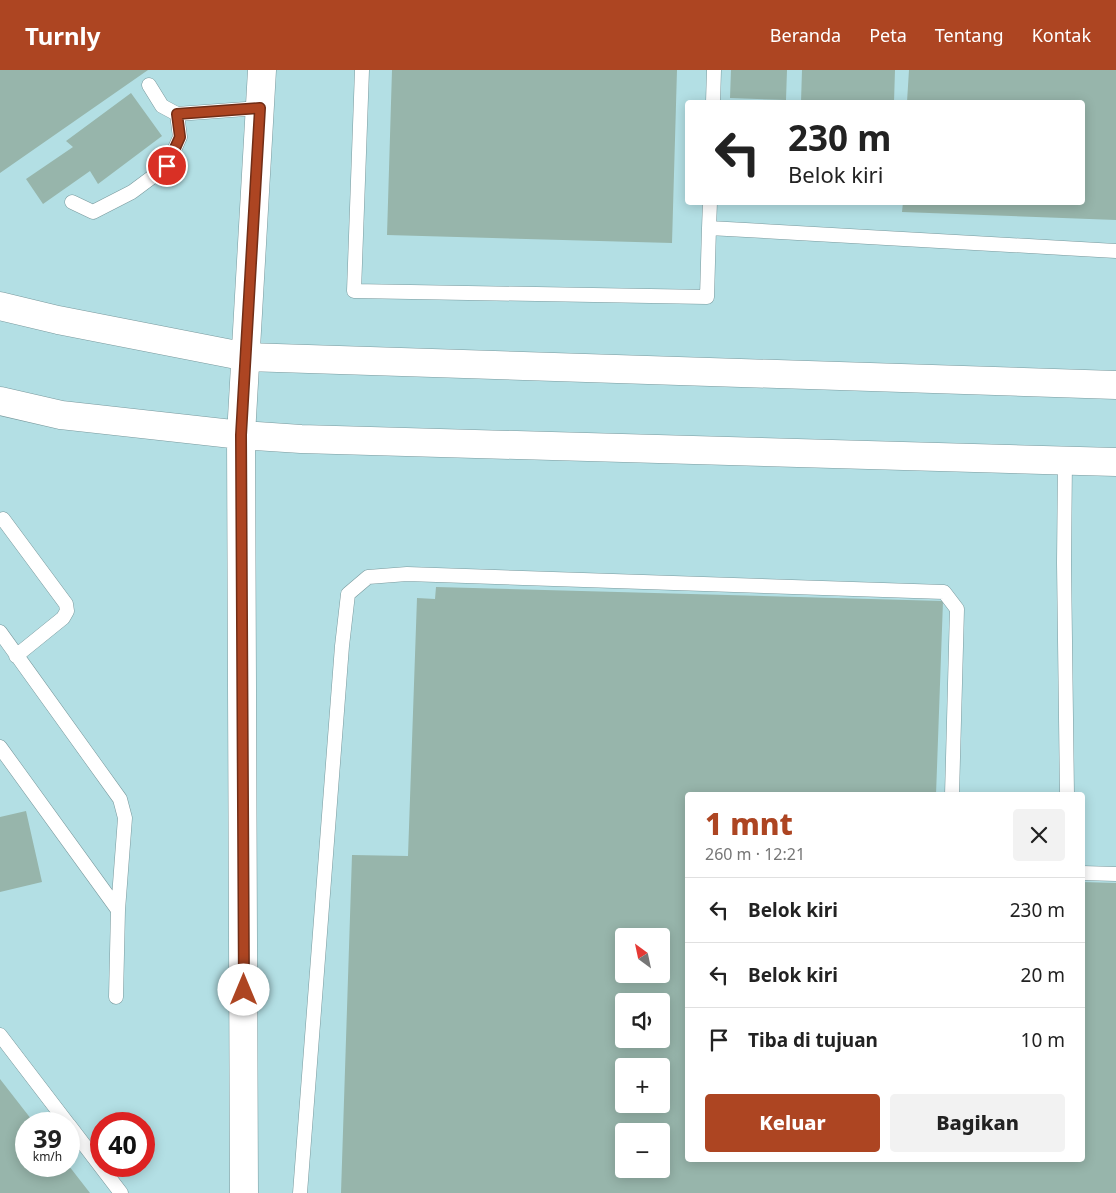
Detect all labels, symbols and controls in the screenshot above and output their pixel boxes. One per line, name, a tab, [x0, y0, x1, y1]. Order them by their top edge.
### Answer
text: Turnly	[25, 19, 100, 52]
text: Beranda	[770, 23, 841, 47]
text: Peta	[869, 23, 907, 47]
text: Tentang	[935, 23, 1004, 47]
text: Kontak	[1032, 23, 1091, 47]
text: 230 m	[788, 114, 891, 161]
icon: left	[705, 120, 770, 185]
pin	[146, 145, 188, 187]
icon: arrive	[153, 152, 181, 180]
text: Belok kiri	[788, 159, 883, 189]
text: 1 mnt	[705, 803, 793, 844]
button: close	[1013, 809, 1065, 861]
text: 260 m · 12:21	[705, 843, 805, 865]
icon: left	[705, 896, 733, 924]
text: Belok kiri	[748, 897, 838, 923]
text: 230 m	[1010, 897, 1065, 923]
north arrow	[615, 928, 670, 982]
map controls	[615, 928, 670, 1178]
icon: left	[705, 961, 733, 989]
text: Belok kiri	[748, 962, 838, 988]
text: 20 m	[1021, 962, 1065, 988]
position arrow	[217, 963, 269, 1015]
button: sound	[615, 993, 670, 1048]
icon: arrive	[705, 1026, 733, 1054]
text: Tiba di tujuan	[748, 1027, 878, 1053]
text: 10 m	[1021, 1027, 1065, 1053]
button: +	[615, 1058, 670, 1113]
button: Keluar	[705, 1094, 880, 1152]
button: Bagikan	[890, 1094, 1065, 1152]
speed limit sign: 40	[90, 1112, 155, 1177]
text: 39	[33, 1121, 62, 1155]
button: −	[615, 1123, 670, 1178]
text: km/h	[33, 1148, 62, 1165]

